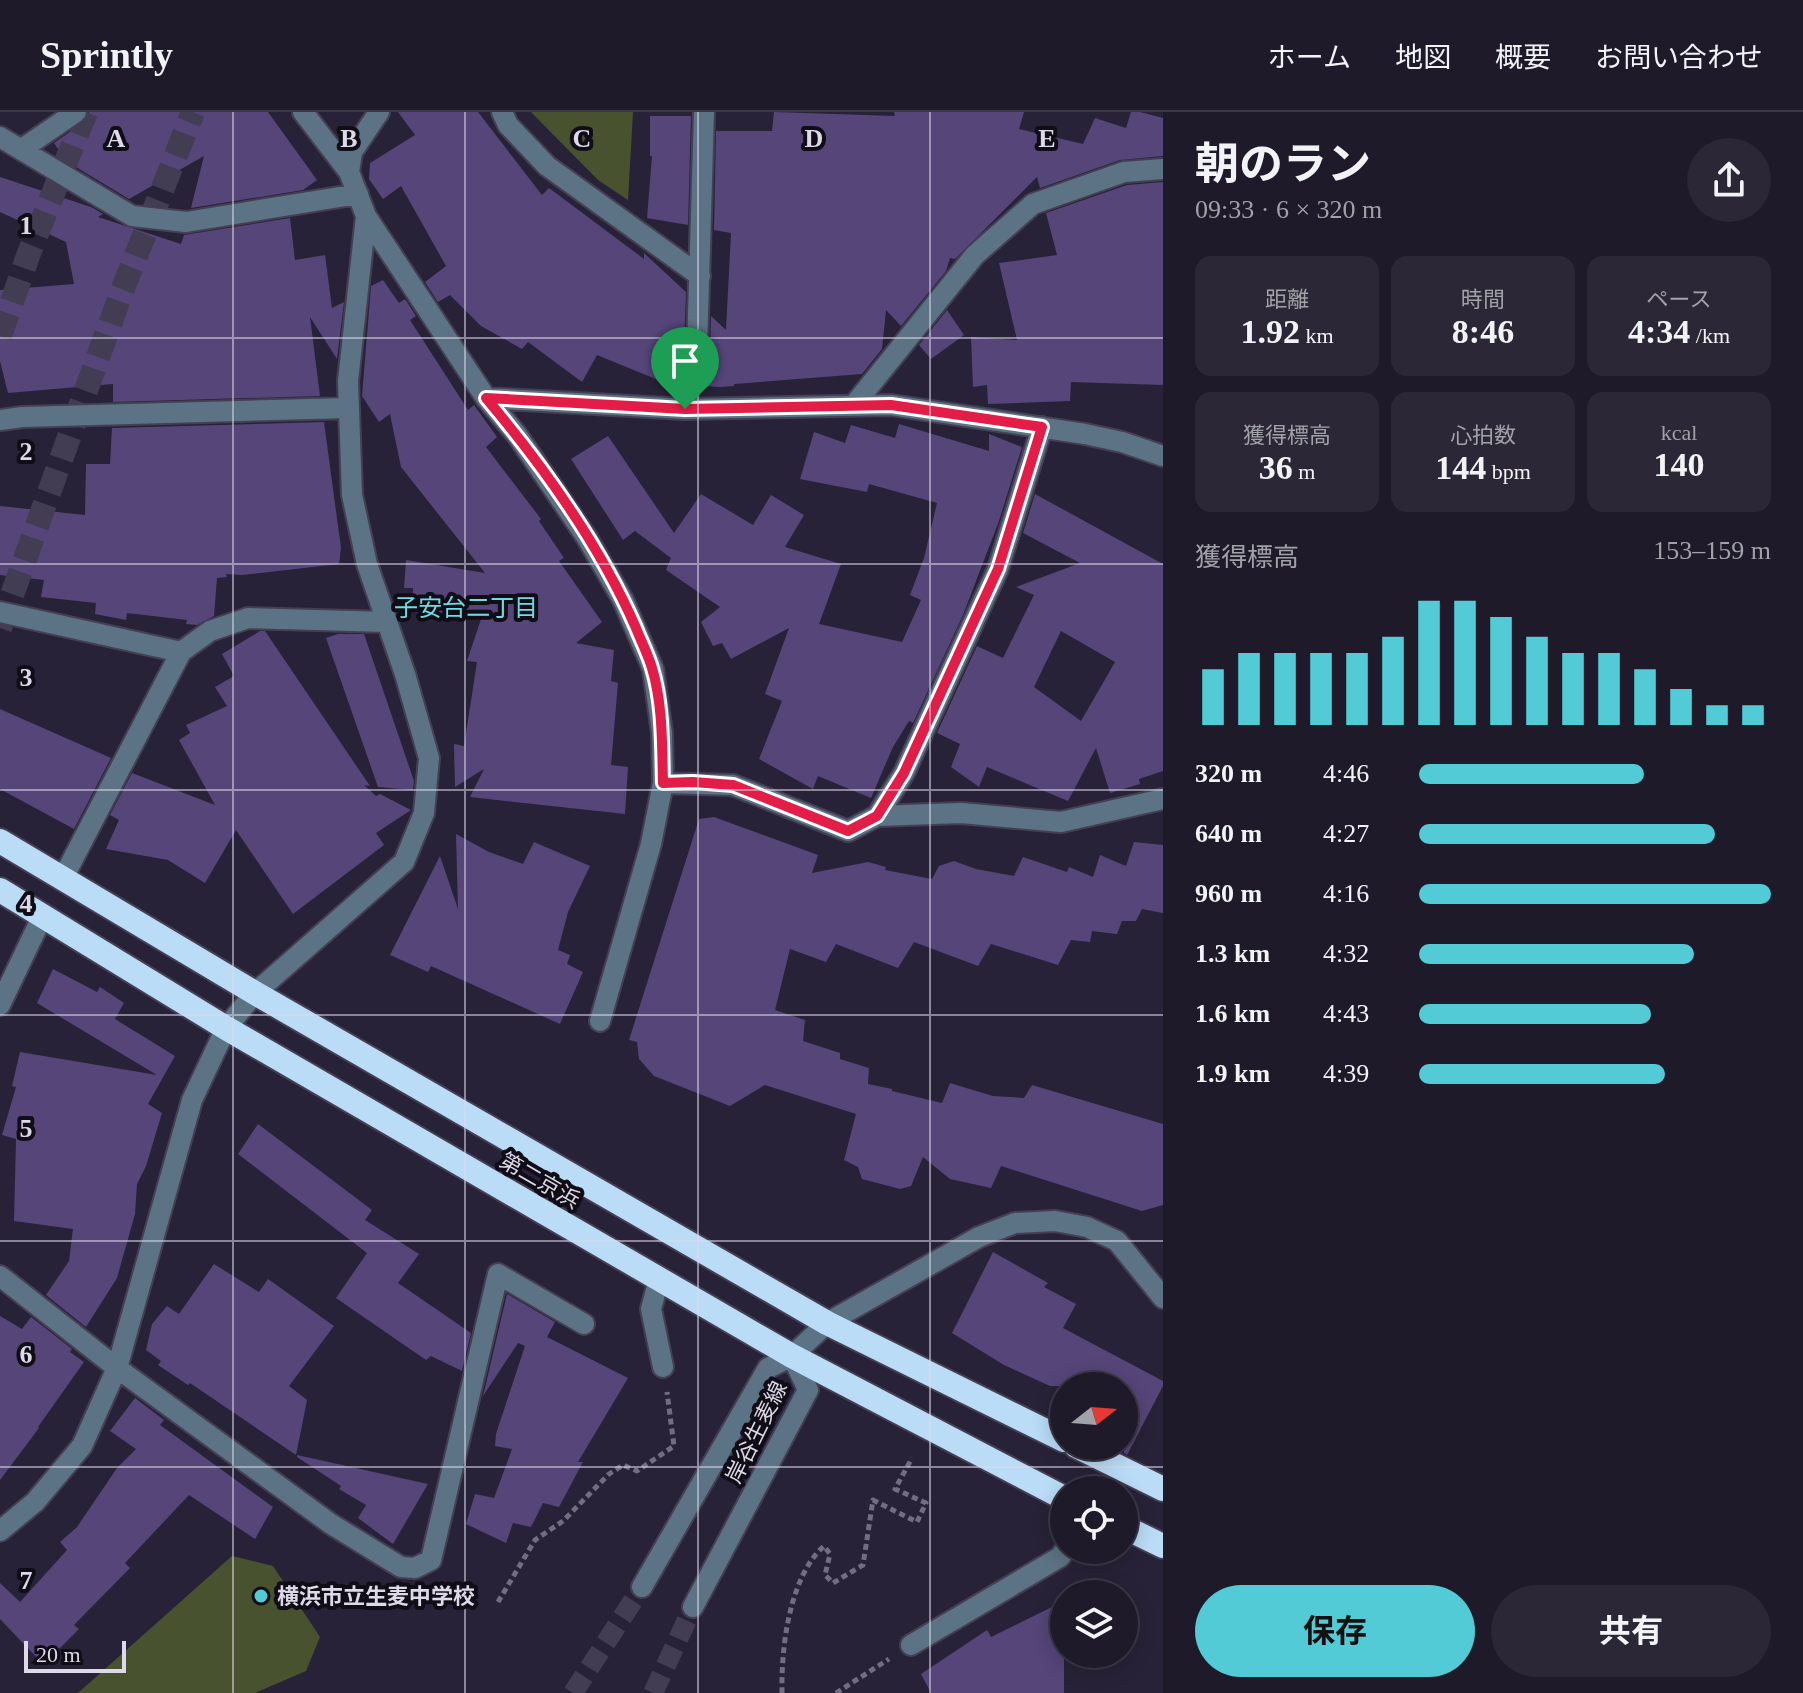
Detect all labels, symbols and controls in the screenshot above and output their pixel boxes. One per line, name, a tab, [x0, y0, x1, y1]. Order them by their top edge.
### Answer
text: Sprintly	[40, 34, 173, 76]
text: ホーム	[1268, 42, 1351, 73]
text: 地図	[1395, 42, 1451, 73]
text: 概要	[1495, 42, 1551, 73]
text: お問い合わせ	[1595, 42, 1763, 73]
text: A	[107, 124, 126, 153]
text: B	[340, 124, 358, 153]
text: C	[573, 124, 591, 153]
text: D	[805, 124, 823, 153]
text: E	[1038, 124, 1056, 153]
button: share	[1687, 138, 1771, 222]
text: 朝のラン	[1195, 140, 1371, 189]
text: 09:33 · 6 × 320 m	[1195, 195, 1382, 224]
text: 1	[20, 211, 33, 240]
text: 距離	[1265, 287, 1309, 312]
text: 時間	[1461, 287, 1505, 312]
text: ペース	[1647, 287, 1711, 312]
text: 1.92	[1240, 313, 1300, 350]
text: 8:46	[1452, 313, 1514, 350]
text: 4:34	[1628, 313, 1690, 350]
text: km	[1300, 323, 1334, 348]
text: /km	[1690, 323, 1730, 348]
pin	[651, 327, 719, 409]
icon: arrive	[663, 339, 707, 383]
text: kcal	[1661, 420, 1697, 445]
text: 獲得標高	[1243, 423, 1331, 448]
text: 心拍数	[1450, 423, 1516, 448]
text: 2	[20, 437, 33, 466]
text: 140	[1654, 446, 1705, 483]
text: 36	[1259, 449, 1293, 486]
text: 144	[1435, 449, 1486, 486]
text: m	[1293, 459, 1315, 484]
text: bpm	[1486, 459, 1531, 484]
text: 153–159 m	[1653, 536, 1771, 565]
text: 獲得標高	[1195, 543, 1299, 572]
district label: 子安台二丁目	[394, 595, 538, 621]
text: 3	[20, 663, 33, 692]
text: 320 m	[1195, 759, 1262, 788]
text: 4:46	[1323, 759, 1369, 788]
text: 640 m	[1195, 819, 1262, 848]
text: 4:27	[1323, 819, 1369, 848]
text: 960 m	[1195, 879, 1262, 908]
text: 4:16	[1323, 879, 1369, 908]
text: 4	[20, 889, 33, 918]
text: 1.3 km	[1195, 939, 1270, 968]
text: 4:32	[1323, 939, 1369, 968]
text: 1.6 km	[1195, 999, 1270, 1028]
text: 4:43	[1323, 999, 1369, 1028]
text: 1.9 km	[1195, 1059, 1270, 1088]
text: 4:39	[1323, 1059, 1369, 1088]
text: 5	[20, 1114, 33, 1143]
street label: 第二京浜	[495, 1148, 584, 1213]
text: 6	[20, 1340, 33, 1369]
north arrow	[1050, 1372, 1138, 1460]
map controls	[1050, 1372, 1138, 1668]
street label: 岸谷生麦線	[721, 1377, 792, 1487]
button: locate	[1050, 1476, 1138, 1564]
text: 7	[20, 1566, 33, 1595]
button: layers	[1050, 1580, 1138, 1668]
place label: 横浜市立生麦中学校	[277, 1584, 475, 1609]
button: 保存	[1195, 1585, 1475, 1677]
button: 共有	[1491, 1585, 1771, 1677]
marker: 横浜市立生麦中学校	[252, 1587, 270, 1605]
scale bar	[24, 1637, 126, 1673]
text: 20 m	[36, 1642, 81, 1667]

